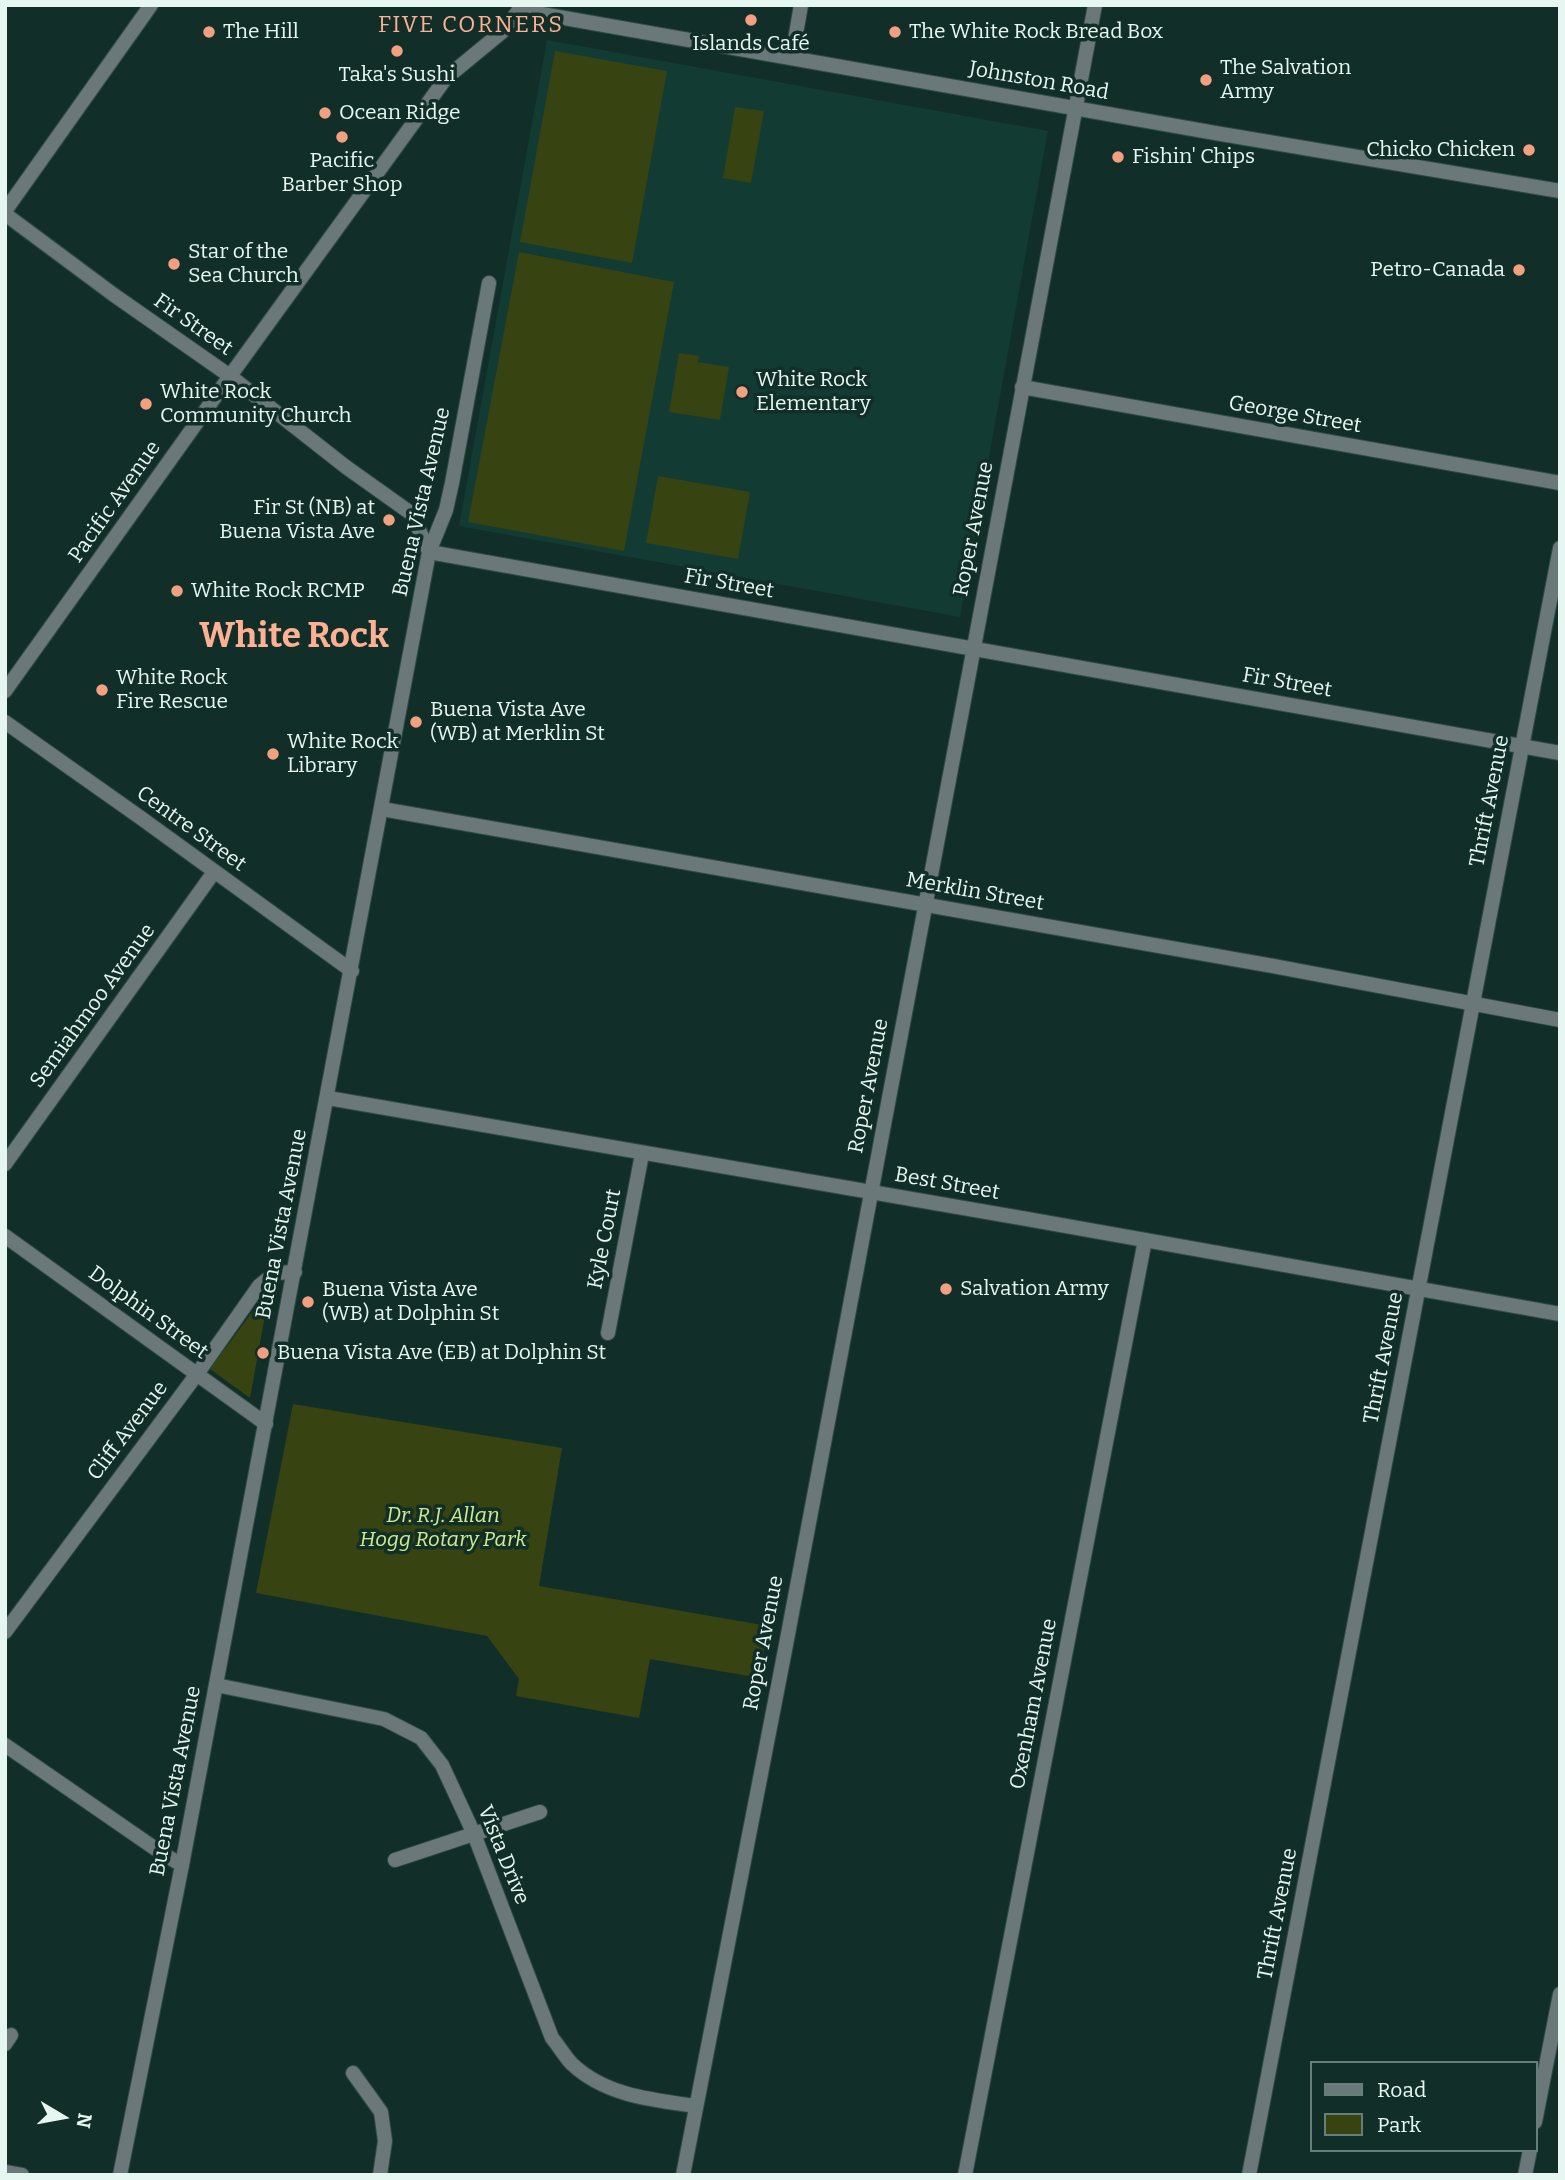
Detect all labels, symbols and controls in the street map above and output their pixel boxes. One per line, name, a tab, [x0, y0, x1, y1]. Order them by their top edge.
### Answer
district label: FIVE CORNERS	[379, 12, 563, 40]
marker: Islands Café	[743, 12, 759, 28]
place label: The Hill	[223, 19, 299, 45]
place label: The White Rock Bread Box	[909, 19, 1163, 45]
marker: The Hill	[201, 24, 217, 40]
marker: The White Rock Bread Box	[887, 24, 903, 40]
place label: Islands Café	[692, 31, 810, 57]
marker: Taka's Sushi	[389, 43, 405, 59]
place label: The Salvation Army	[1220, 55, 1351, 105]
street label: Johnston Road	[967, 56, 1111, 106]
place label: Taka's Sushi	[339, 62, 455, 88]
marker: The Salvation Army	[1198, 72, 1214, 88]
place label: Ocean Ridge	[339, 100, 461, 126]
marker: Ocean Ridge	[317, 105, 333, 121]
marker: Pacific Barber Shop	[334, 129, 350, 145]
place label: Chicko Chicken	[1366, 137, 1515, 163]
marker: Chicko Chicken	[1521, 142, 1537, 158]
place label: Fishin' Chips	[1132, 144, 1255, 170]
place label: Pacific Barber Shop	[282, 148, 402, 198]
marker: Fishin' Chips	[1110, 149, 1126, 165]
place label: Star of the Sea Church	[188, 239, 299, 289]
marker: Star of the Sea Church	[166, 256, 182, 272]
place label: Petro-Canada	[1370, 257, 1505, 283]
marker: Petro-Canada	[1511, 262, 1527, 278]
street label: Fir Street	[149, 289, 237, 361]
place label: White Rock Elementary	[756, 367, 871, 417]
place label: White Rock Community Church	[160, 379, 352, 429]
marker: White Rock Elementary	[734, 384, 750, 400]
street label: George Street	[1227, 391, 1363, 439]
marker: White Rock Community Church	[138, 396, 154, 412]
street label: Buena Vista Avenue	[388, 405, 456, 599]
street label: Pacific Avenue	[64, 436, 166, 568]
street label: Roper Avenue	[949, 459, 999, 599]
place label: Fir St (NB) at Buena Vista Ave	[219, 495, 375, 545]
marker: Fir St (NB) at Buena Vista Ave	[381, 512, 397, 528]
street label: Fir Street	[682, 564, 776, 604]
place label: White Rock RCMP	[191, 578, 365, 604]
marker: White Rock RCMP	[169, 583, 185, 599]
district label: White Rock	[199, 616, 389, 658]
street label: Fir Street	[1240, 663, 1334, 703]
place label: White Rock Fire Rescue	[116, 665, 228, 715]
marker: White Rock Fire Rescue	[94, 682, 110, 698]
place label: Buena Vista Ave (WB) at Merklin St	[430, 697, 605, 747]
marker: Buena Vista Ave (WB) at Merklin St	[408, 714, 424, 730]
place label: White Rock Library	[287, 729, 398, 779]
street label: Thrift Avenue	[1465, 733, 1515, 869]
marker: White Rock Library	[265, 746, 281, 762]
street label: Centre Street	[131, 781, 251, 877]
street label: Merklin Street	[904, 867, 1046, 917]
street label: Semiahmoo Avenue	[25, 919, 161, 1093]
street label: Roper Avenue	[844, 1016, 894, 1156]
street label: Buena Vista Avenue	[251, 1127, 313, 1321]
street label: Best Street	[893, 1162, 1001, 1206]
street label: Kyle Court	[583, 1187, 627, 1291]
street label: Dolphin Street	[83, 1261, 213, 1365]
place label: Salvation Army	[960, 1276, 1109, 1302]
place label: Buena Vista Ave (WB) at Dolphin St	[322, 1277, 499, 1327]
marker: Salvation Army	[938, 1281, 954, 1297]
street label: Thrift Avenue	[1359, 1290, 1409, 1426]
marker: Buena Vista Ave (WB) at Dolphin St	[300, 1294, 316, 1310]
place label: Buena Vista Ave (EB) at Dolphin St	[277, 1340, 606, 1366]
marker: Buena Vista Ave (EB) at Dolphin St	[255, 1345, 271, 1361]
street label: Cliff Avenue	[83, 1376, 173, 1486]
park label: Dr. R.J. Allan Hogg Rotary Park	[359, 1503, 527, 1553]
street label: Roper Avenue	[739, 1573, 789, 1713]
street label: Oxenham Avenue	[1005, 1616, 1063, 1792]
street label: Buena Vista Avenue	[145, 1684, 207, 1878]
street label: Vista Drive	[472, 1802, 534, 1908]
street label: Thrift Avenue	[1253, 1846, 1303, 1982]
legend	[1310, 2061, 1537, 2152]
text: Road	[1377, 2077, 1426, 2103]
north arrow	[28, 2082, 98, 2152]
text: N	[72, 2112, 97, 2130]
text: Park	[1377, 2112, 1421, 2138]

